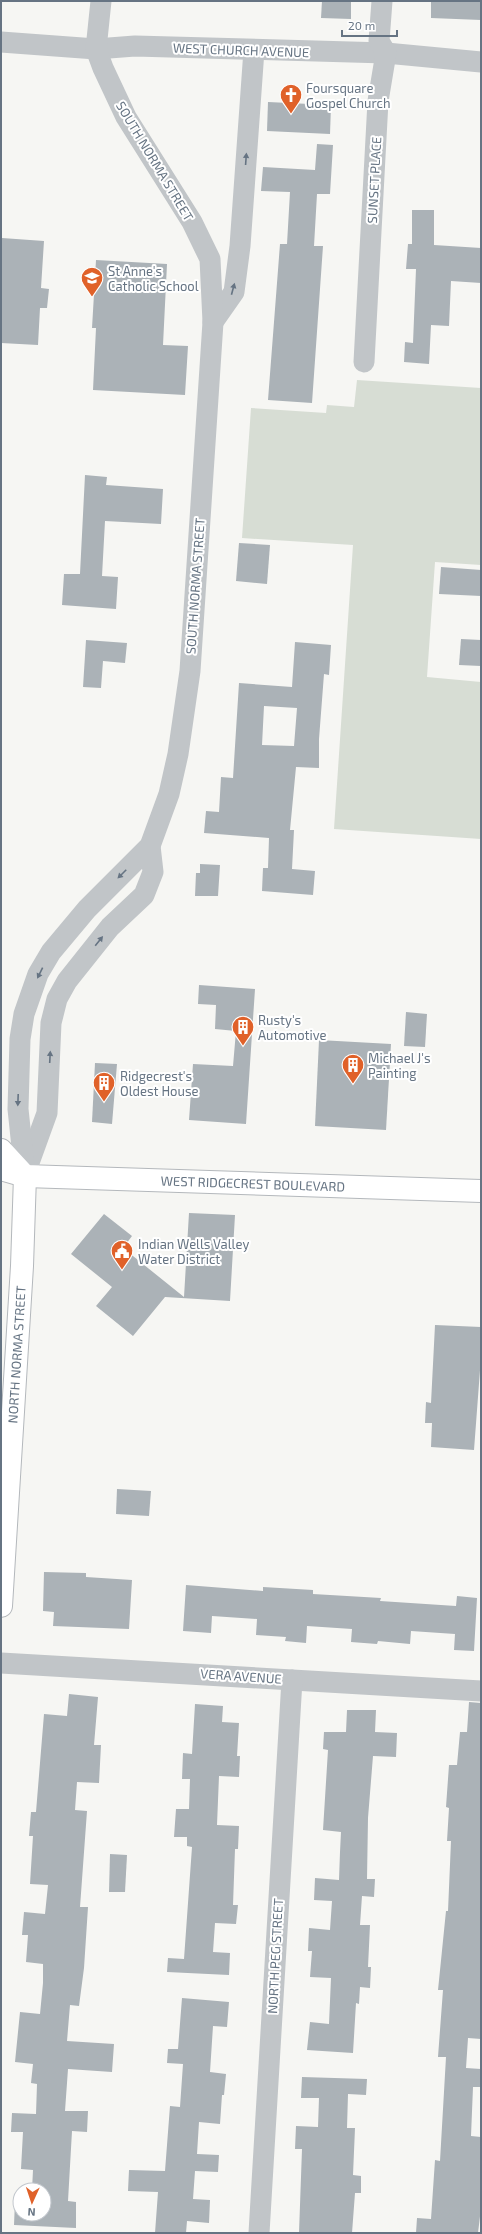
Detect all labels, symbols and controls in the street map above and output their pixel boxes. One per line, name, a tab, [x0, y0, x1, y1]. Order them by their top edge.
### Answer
scale bar	[342, 12, 397, 38]
text: 20 m	[348, 18, 375, 32]
street label: WEST CHURCH AVENUE	[173, 40, 309, 60]
place label: Foursquare Gospel Church	[306, 80, 390, 111]
church icon: Foursquare Gospel Church	[278, 82, 304, 115]
street label: SOUTH NORMA STREET	[113, 98, 197, 224]
street label: SUNSET PLACE	[364, 136, 384, 224]
one-way arrow	[243, 153, 250, 166]
place label: St Anne's Catholic School	[108, 263, 199, 294]
school or university icon: St Anne's Catholic School	[79, 265, 105, 298]
one-way arrow	[230, 282, 236, 294]
street label: SOUTH NORMA STREET	[182, 517, 208, 655]
one-way arrow	[117, 869, 127, 879]
one-way arrow	[94, 936, 103, 947]
one-way arrow	[37, 967, 43, 979]
place label: Rusty's Automotive	[258, 1012, 327, 1043]
building icon: Rusty's Automotive	[230, 1014, 256, 1047]
place label: Michael J's Painting	[368, 1050, 431, 1081]
one-way arrow	[46, 1051, 53, 1063]
building icon: Michael J's Painting	[340, 1052, 366, 1085]
place label: Ridgecrest's Oldest House	[120, 1068, 199, 1099]
building icon: Ridgecrest's Oldest House	[91, 1070, 117, 1103]
one-way arrow	[15, 1094, 21, 1107]
street label: WEST RIDGECREST BOULEVARD	[160, 1172, 345, 1195]
place label: Indian Wells Valley Water District	[138, 1236, 249, 1267]
public building icon: Indian Wells Valley Water District	[109, 1238, 135, 1271]
street label: NORTH NORMA STREET	[4, 1285, 29, 1424]
street label: VERA AVENUE	[200, 1665, 282, 1687]
street label: NORTH PEG STREET	[264, 1897, 286, 2014]
north arrow	[12, 2182, 52, 2222]
text: N	[27, 2206, 36, 2219]

